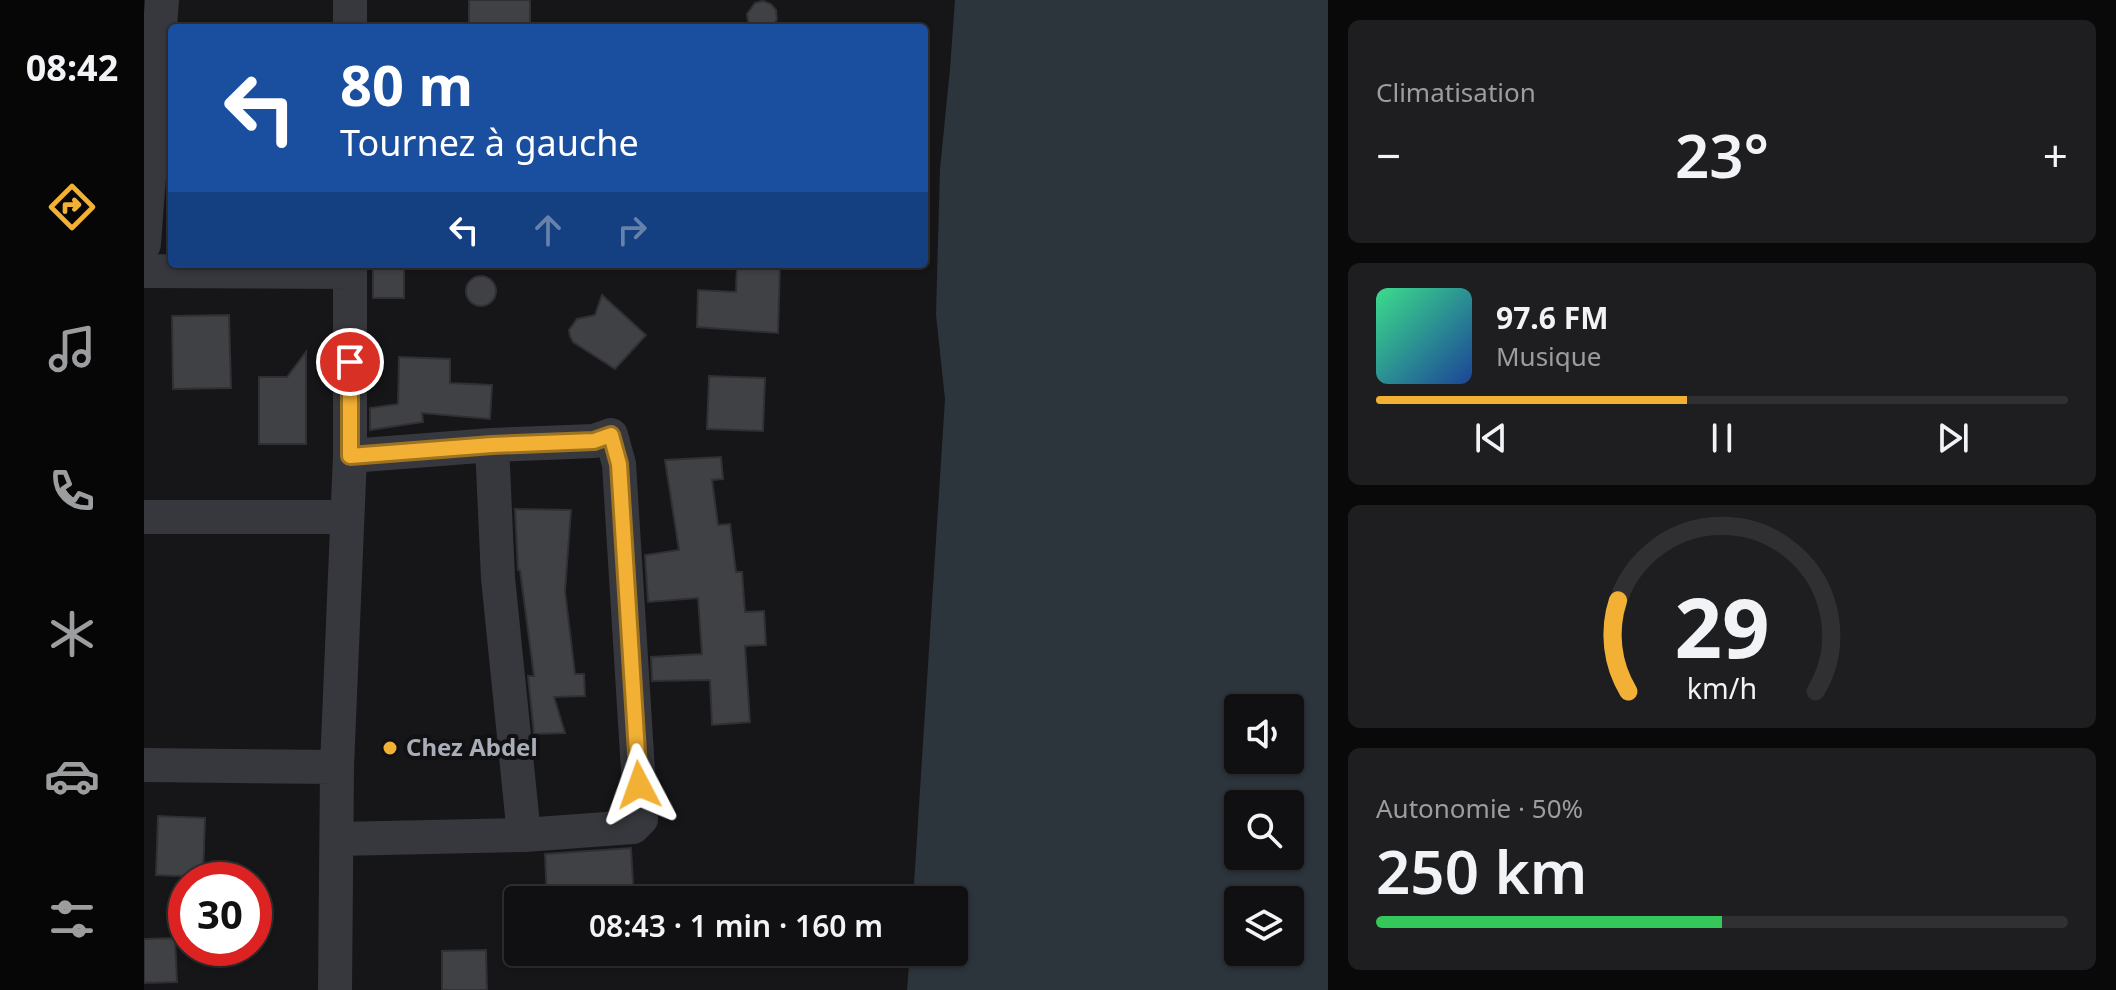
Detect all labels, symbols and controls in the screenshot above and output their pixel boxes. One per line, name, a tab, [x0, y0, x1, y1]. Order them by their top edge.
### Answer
text: 08:42	[26, 43, 118, 92]
text: 80 m	[340, 46, 473, 122]
icon: left	[208, 56, 312, 160]
text: Climatisation	[1376, 74, 1536, 110]
text: 23°	[1675, 114, 1769, 196]
text: Tournez à gauche	[340, 118, 639, 167]
text: −	[1376, 125, 1401, 185]
text: +	[2043, 125, 2068, 185]
icon: directions	[44, 179, 100, 235]
icon: left	[442, 208, 486, 252]
icon: ahead	[526, 208, 570, 252]
icon: right	[610, 208, 654, 252]
text: 97.6 FM	[1496, 297, 1608, 338]
icon: music	[44, 321, 100, 377]
pin	[316, 328, 384, 396]
text: Musique	[1496, 338, 1602, 374]
icon: arrive	[328, 340, 372, 384]
icon: previous	[1469, 416, 1513, 460]
icon: pause	[1700, 416, 1744, 460]
icon: next	[1931, 416, 1975, 460]
icon: phone	[44, 463, 100, 519]
text: 29	[1674, 569, 1770, 682]
icon: climate	[44, 606, 100, 662]
text: km/h	[1687, 668, 1757, 707]
map controls	[1224, 694, 1304, 966]
button: sound	[1224, 694, 1304, 774]
place label: Chez Abdel	[406, 730, 538, 763]
marker: Chez Abdel	[381, 739, 399, 757]
position arrow	[597, 743, 681, 827]
icon: car	[44, 748, 100, 804]
button: search	[1224, 790, 1304, 870]
text: Autonomie · 50%	[1376, 790, 1583, 826]
text: 250 km	[1376, 830, 1587, 912]
speed limit sign: 30	[168, 862, 272, 966]
button: layers	[1224, 886, 1304, 966]
icon: filters	[44, 891, 100, 947]
text: 08:43 · 1 min · 160 m	[589, 905, 883, 946]

